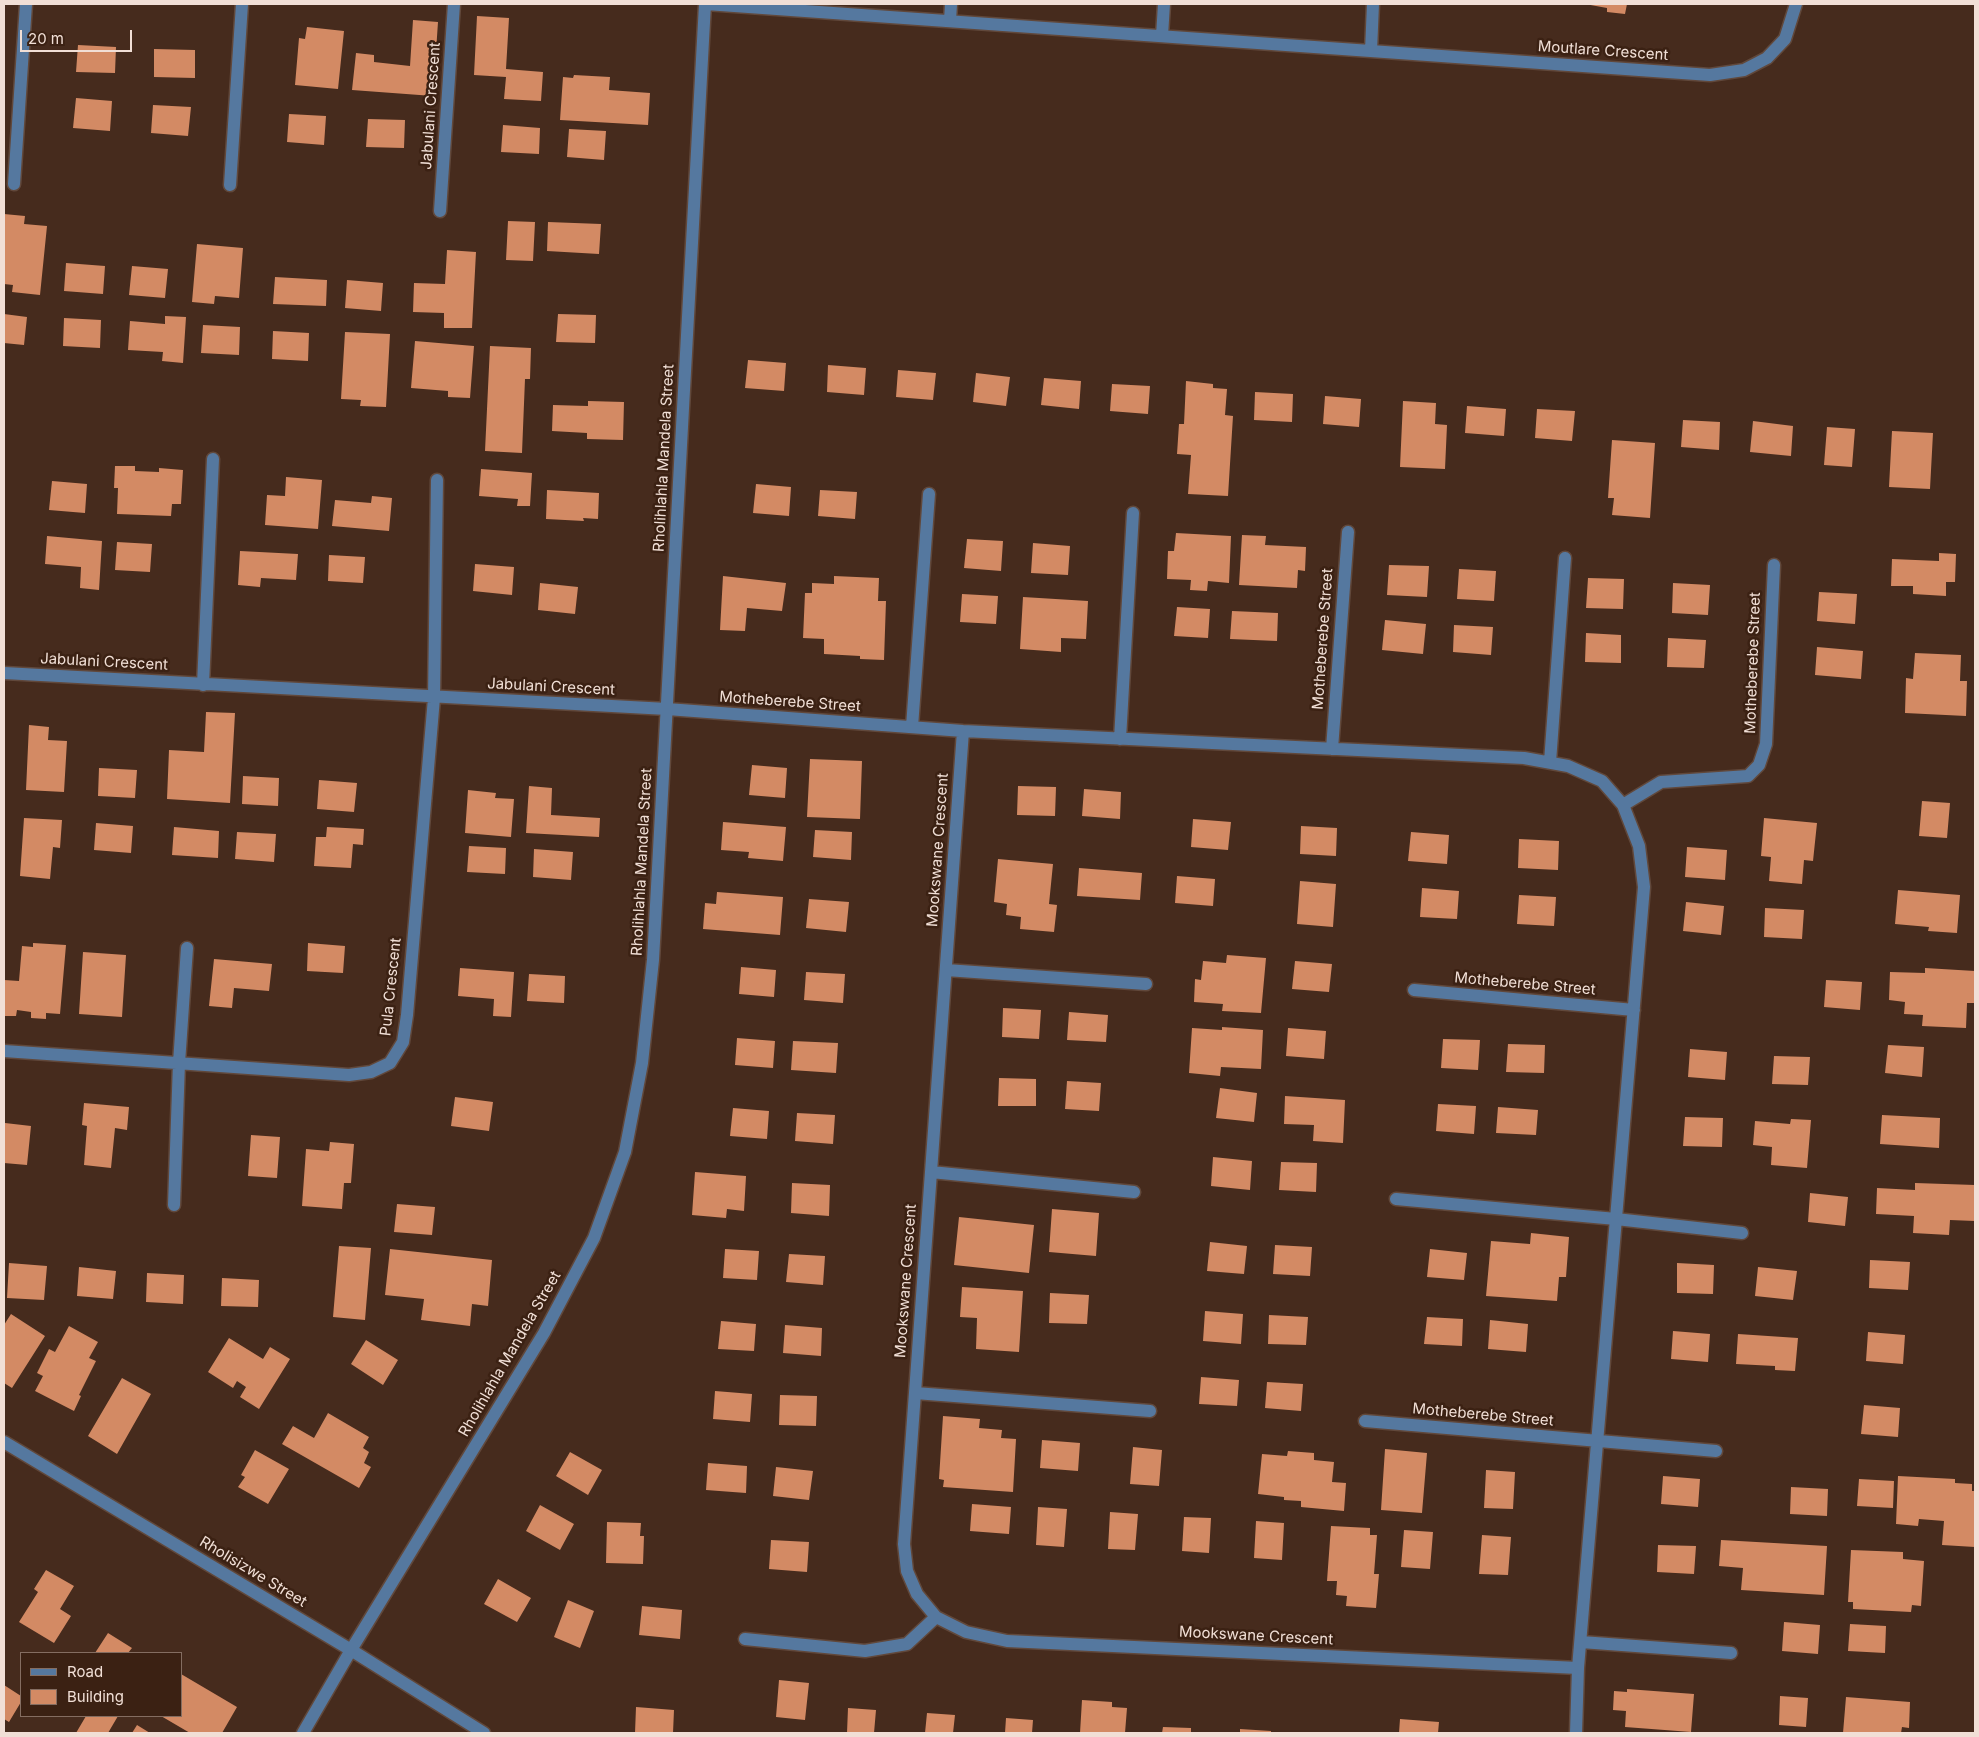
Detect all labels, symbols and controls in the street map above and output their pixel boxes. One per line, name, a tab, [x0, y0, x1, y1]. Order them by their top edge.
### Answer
scale bar	[22, 20, 135, 52]
text: 20 m	[28, 29, 64, 48]
street label: Moutlare Crescent	[1537, 37, 1669, 65]
street label: Jabulani Crescent	[418, 42, 444, 170]
street label: Rholihlahla Mandela Street	[650, 364, 678, 552]
street label: Motheberebe Street	[1309, 568, 1337, 710]
street label: Motheberebe Street	[1742, 592, 1764, 734]
street label: Jabulani Crescent	[40, 650, 168, 674]
street label: Jabulani Crescent	[487, 675, 615, 699]
street label: Motheberebe Street	[719, 688, 861, 716]
street label: Rholihlahla Mandela Street	[628, 768, 656, 956]
street label: Mookswane Crescent	[924, 772, 952, 928]
street label: Pula Crescent	[377, 937, 405, 1037]
street label: Motheberebe Street	[1454, 969, 1596, 999]
street label: Mookswane Crescent	[892, 1203, 920, 1359]
street label: Rholihlahla Mandela Street	[455, 1268, 565, 1440]
street label: Motheberebe Street	[1412, 1400, 1554, 1430]
street label: Rholisizwe Street	[196, 1533, 310, 1611]
street label: Mookswane Crescent	[1178, 1623, 1334, 1649]
legend	[20, 1652, 182, 1717]
text: Road	[67, 1662, 103, 1681]
text: Building	[67, 1687, 124, 1706]

